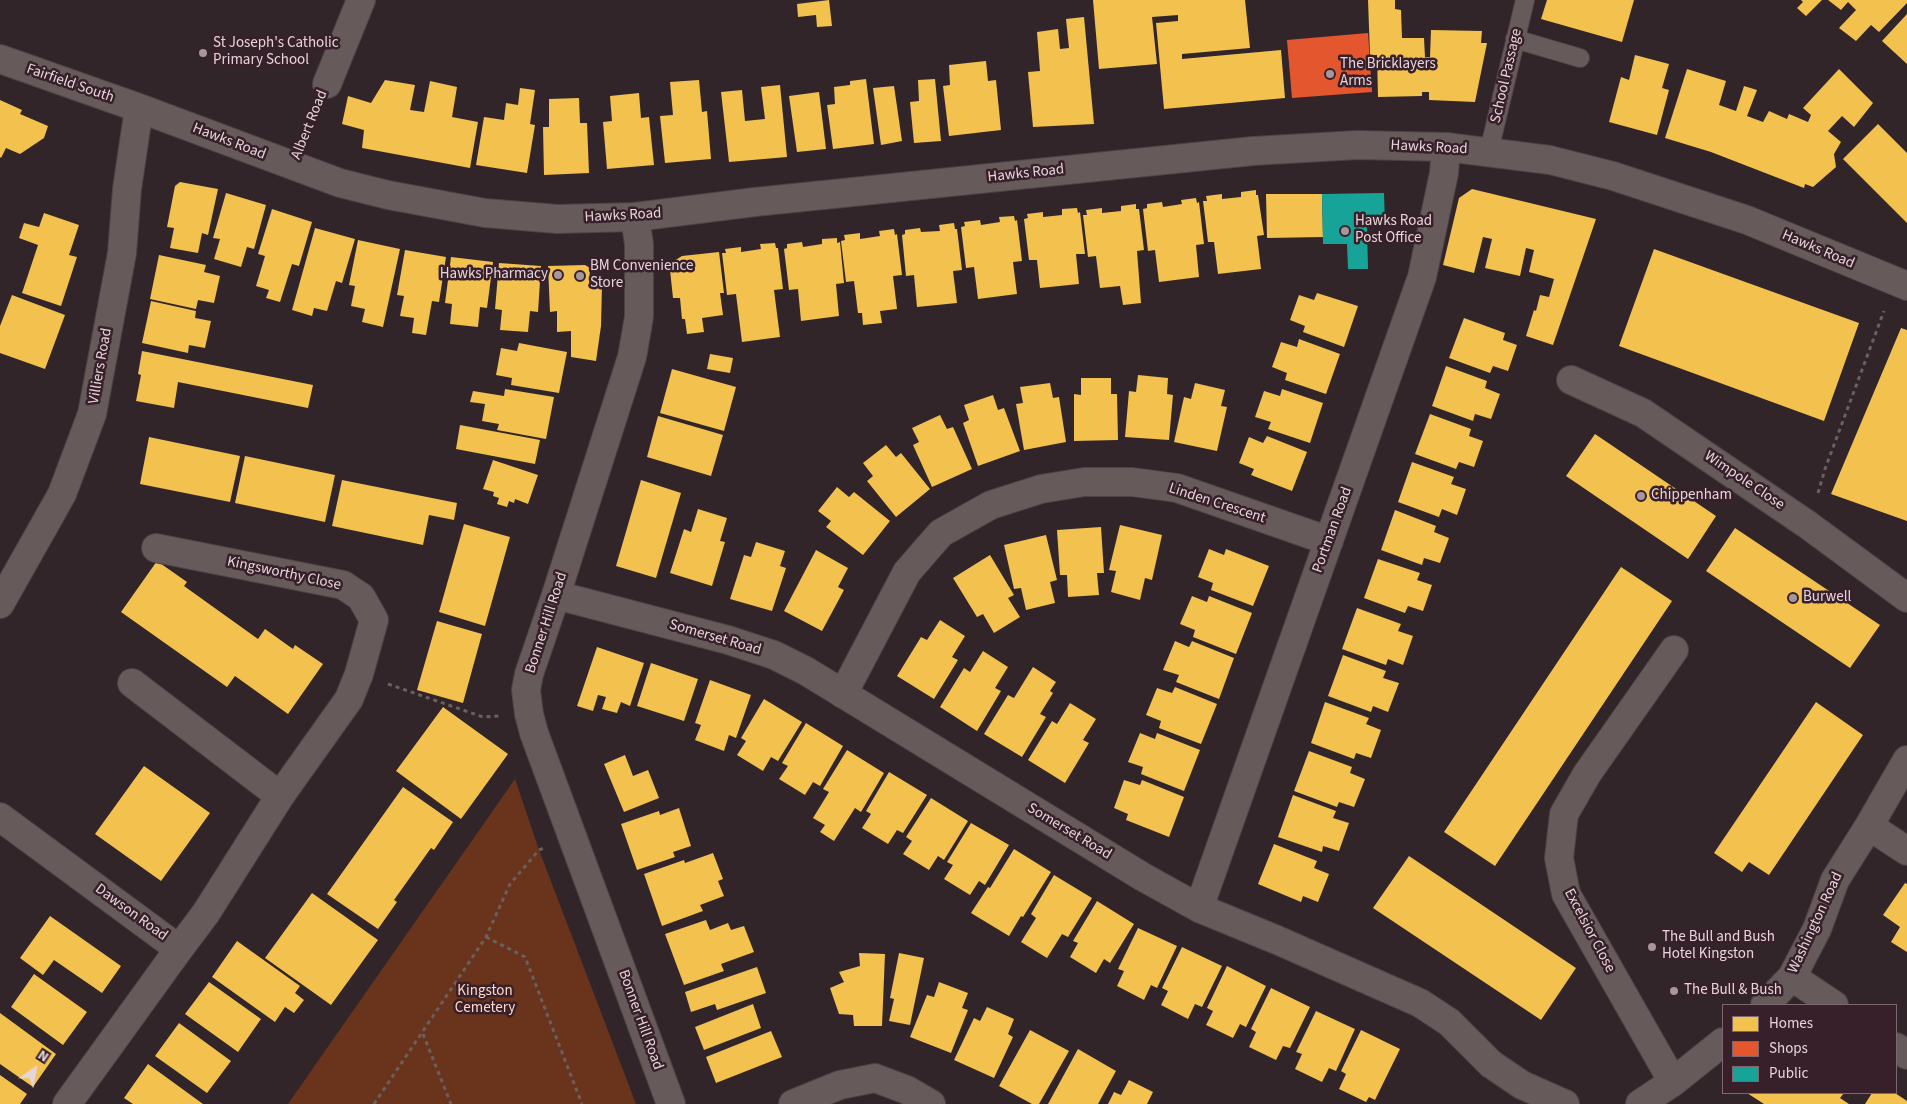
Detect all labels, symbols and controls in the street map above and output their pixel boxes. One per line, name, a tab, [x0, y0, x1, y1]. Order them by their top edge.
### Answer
street label: School Passage	[1487, 27, 1527, 125]
place label: St Joseph's Catholic Primary School	[213, 35, 339, 70]
marker: St Joseph's Catholic Primary School	[197, 47, 209, 59]
place label: The Bricklayers Arms	[1340, 56, 1436, 91]
street label: Fairfield South	[24, 61, 116, 107]
marker: The Bricklayers Arms	[1324, 68, 1336, 80]
street label: Albert Road	[288, 88, 332, 162]
street label: Hawks Road	[190, 120, 268, 164]
street label: Hawks Road	[1390, 137, 1468, 159]
street label: Hawks Road	[987, 161, 1065, 187]
street label: Hawks Road	[584, 205, 662, 227]
place label: Hawks Road Post Office	[1355, 213, 1432, 248]
marker: Hawks Road Post Office	[1339, 225, 1351, 237]
street label: Hawks Road	[1779, 227, 1857, 273]
place label: BM Convenience Store	[590, 258, 694, 293]
place label: Hawks Pharmacy	[440, 266, 548, 284]
marker: Hawks Pharmacy	[552, 269, 564, 281]
marker: BM Convenience Store	[574, 270, 586, 282]
street label: Villiers Road	[85, 327, 117, 405]
street label: Wimpole Close	[1700, 448, 1788, 514]
street label: Linden Crescent	[1166, 480, 1268, 528]
street label: Portman Road	[1309, 485, 1357, 575]
place label: Chippenham	[1651, 487, 1732, 505]
marker: Chippenham	[1635, 490, 1647, 502]
street label: Kingsworthy Close	[225, 553, 343, 595]
street label: Bonner Hill Road	[522, 570, 572, 676]
place label: Burwell	[1803, 589, 1851, 607]
marker: Burwell	[1787, 592, 1799, 604]
street label: Somerset Road	[667, 616, 763, 660]
street label: Somerset Road	[1024, 800, 1114, 864]
street label: Washington Road	[1785, 870, 1847, 976]
street label: Dawson Road	[91, 881, 171, 945]
street label: Excelsior Close	[1559, 886, 1619, 976]
place label: The Bull and Bush Hotel Kingston	[1662, 929, 1775, 964]
marker: The Bull and Bush Hotel Kingston	[1646, 941, 1658, 953]
street label: Bonner Hill Road	[614, 967, 666, 1073]
place label: The Bull & Bush	[1684, 982, 1782, 1000]
park label: Kingston Cemetery	[455, 983, 515, 1018]
marker: The Bull & Bush	[1668, 985, 1680, 997]
legend	[1722, 1004, 1897, 1094]
text: Homes	[1769, 1013, 1813, 1034]
text: Shops	[1769, 1038, 1808, 1059]
north arrow	[10, 1044, 60, 1094]
text: N	[34, 1045, 53, 1067]
text: Public	[1769, 1063, 1808, 1084]

